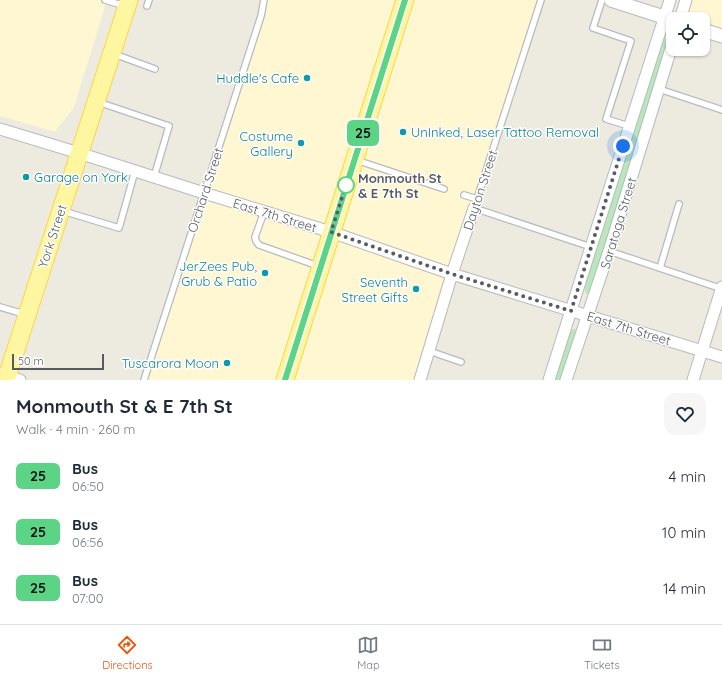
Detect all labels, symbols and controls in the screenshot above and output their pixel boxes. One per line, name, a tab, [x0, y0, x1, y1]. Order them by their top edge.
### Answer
map controls	[666, 12, 710, 56]
button: locate	[666, 12, 710, 56]
place label: Huddle's Cafe	[216, 70, 299, 86]
marker: Huddle's Cafe	[302, 73, 312, 83]
line badge: 25	[345, 120, 381, 146]
text: 25	[355, 124, 371, 142]
place label: UnInked, Laser Tattoo Removal	[411, 124, 599, 140]
marker: UnInked, Laser Tattoo Removal	[398, 127, 408, 137]
place label: Costume Gallery	[240, 128, 293, 159]
your location	[613, 136, 633, 156]
marker: Costume Gallery	[296, 138, 306, 148]
street label: Orchard Street	[184, 146, 226, 234]
street label: Dayton Street	[460, 148, 500, 232]
place label: Garage on York	[34, 169, 128, 185]
place label: Monmouth St & E 7th St	[358, 170, 442, 201]
marker: Garage on York	[21, 172, 31, 182]
street label: Saratoga Street	[596, 175, 640, 271]
marker: Monmouth St & E 7th St	[337, 176, 355, 194]
street label: East 7th Street	[231, 195, 319, 235]
street label: York Street	[34, 202, 70, 270]
place label: JerZees Pub, Grub & Patio	[179, 258, 257, 289]
marker: JerZees Pub, Grub & Patio	[260, 268, 270, 278]
place label: Seventh Street Gifts	[342, 274, 408, 305]
marker: Seventh Street Gifts	[411, 284, 421, 294]
street label: East 7th Street	[585, 308, 673, 348]
scale bar	[12, 352, 104, 371]
text: 50 m	[18, 354, 44, 368]
place label: Tuscarora Moon	[122, 355, 219, 371]
marker: Tuscarora Moon	[222, 358, 232, 368]
button: heart	[664, 393, 706, 435]
text: Monmouth St & E 7th St	[16, 394, 233, 418]
text: Walk · 4 min · 260 m	[16, 421, 135, 437]
text: Bus	[72, 459, 98, 478]
text: 25	[30, 467, 46, 485]
text: 4 min	[668, 467, 706, 486]
text: 06:50	[72, 478, 104, 494]
text: Bus	[72, 515, 98, 534]
text: 25	[30, 523, 46, 541]
text: 10 min	[662, 523, 706, 542]
text: 06:56	[72, 534, 103, 550]
text: Bus	[72, 571, 98, 590]
text: 25	[30, 579, 46, 597]
text: 14 min	[663, 579, 706, 598]
text: 07:00	[72, 590, 104, 606]
tab: Directions	[102, 634, 153, 672]
tab: Map	[357, 634, 380, 672]
tab: Tickets	[584, 634, 620, 672]

